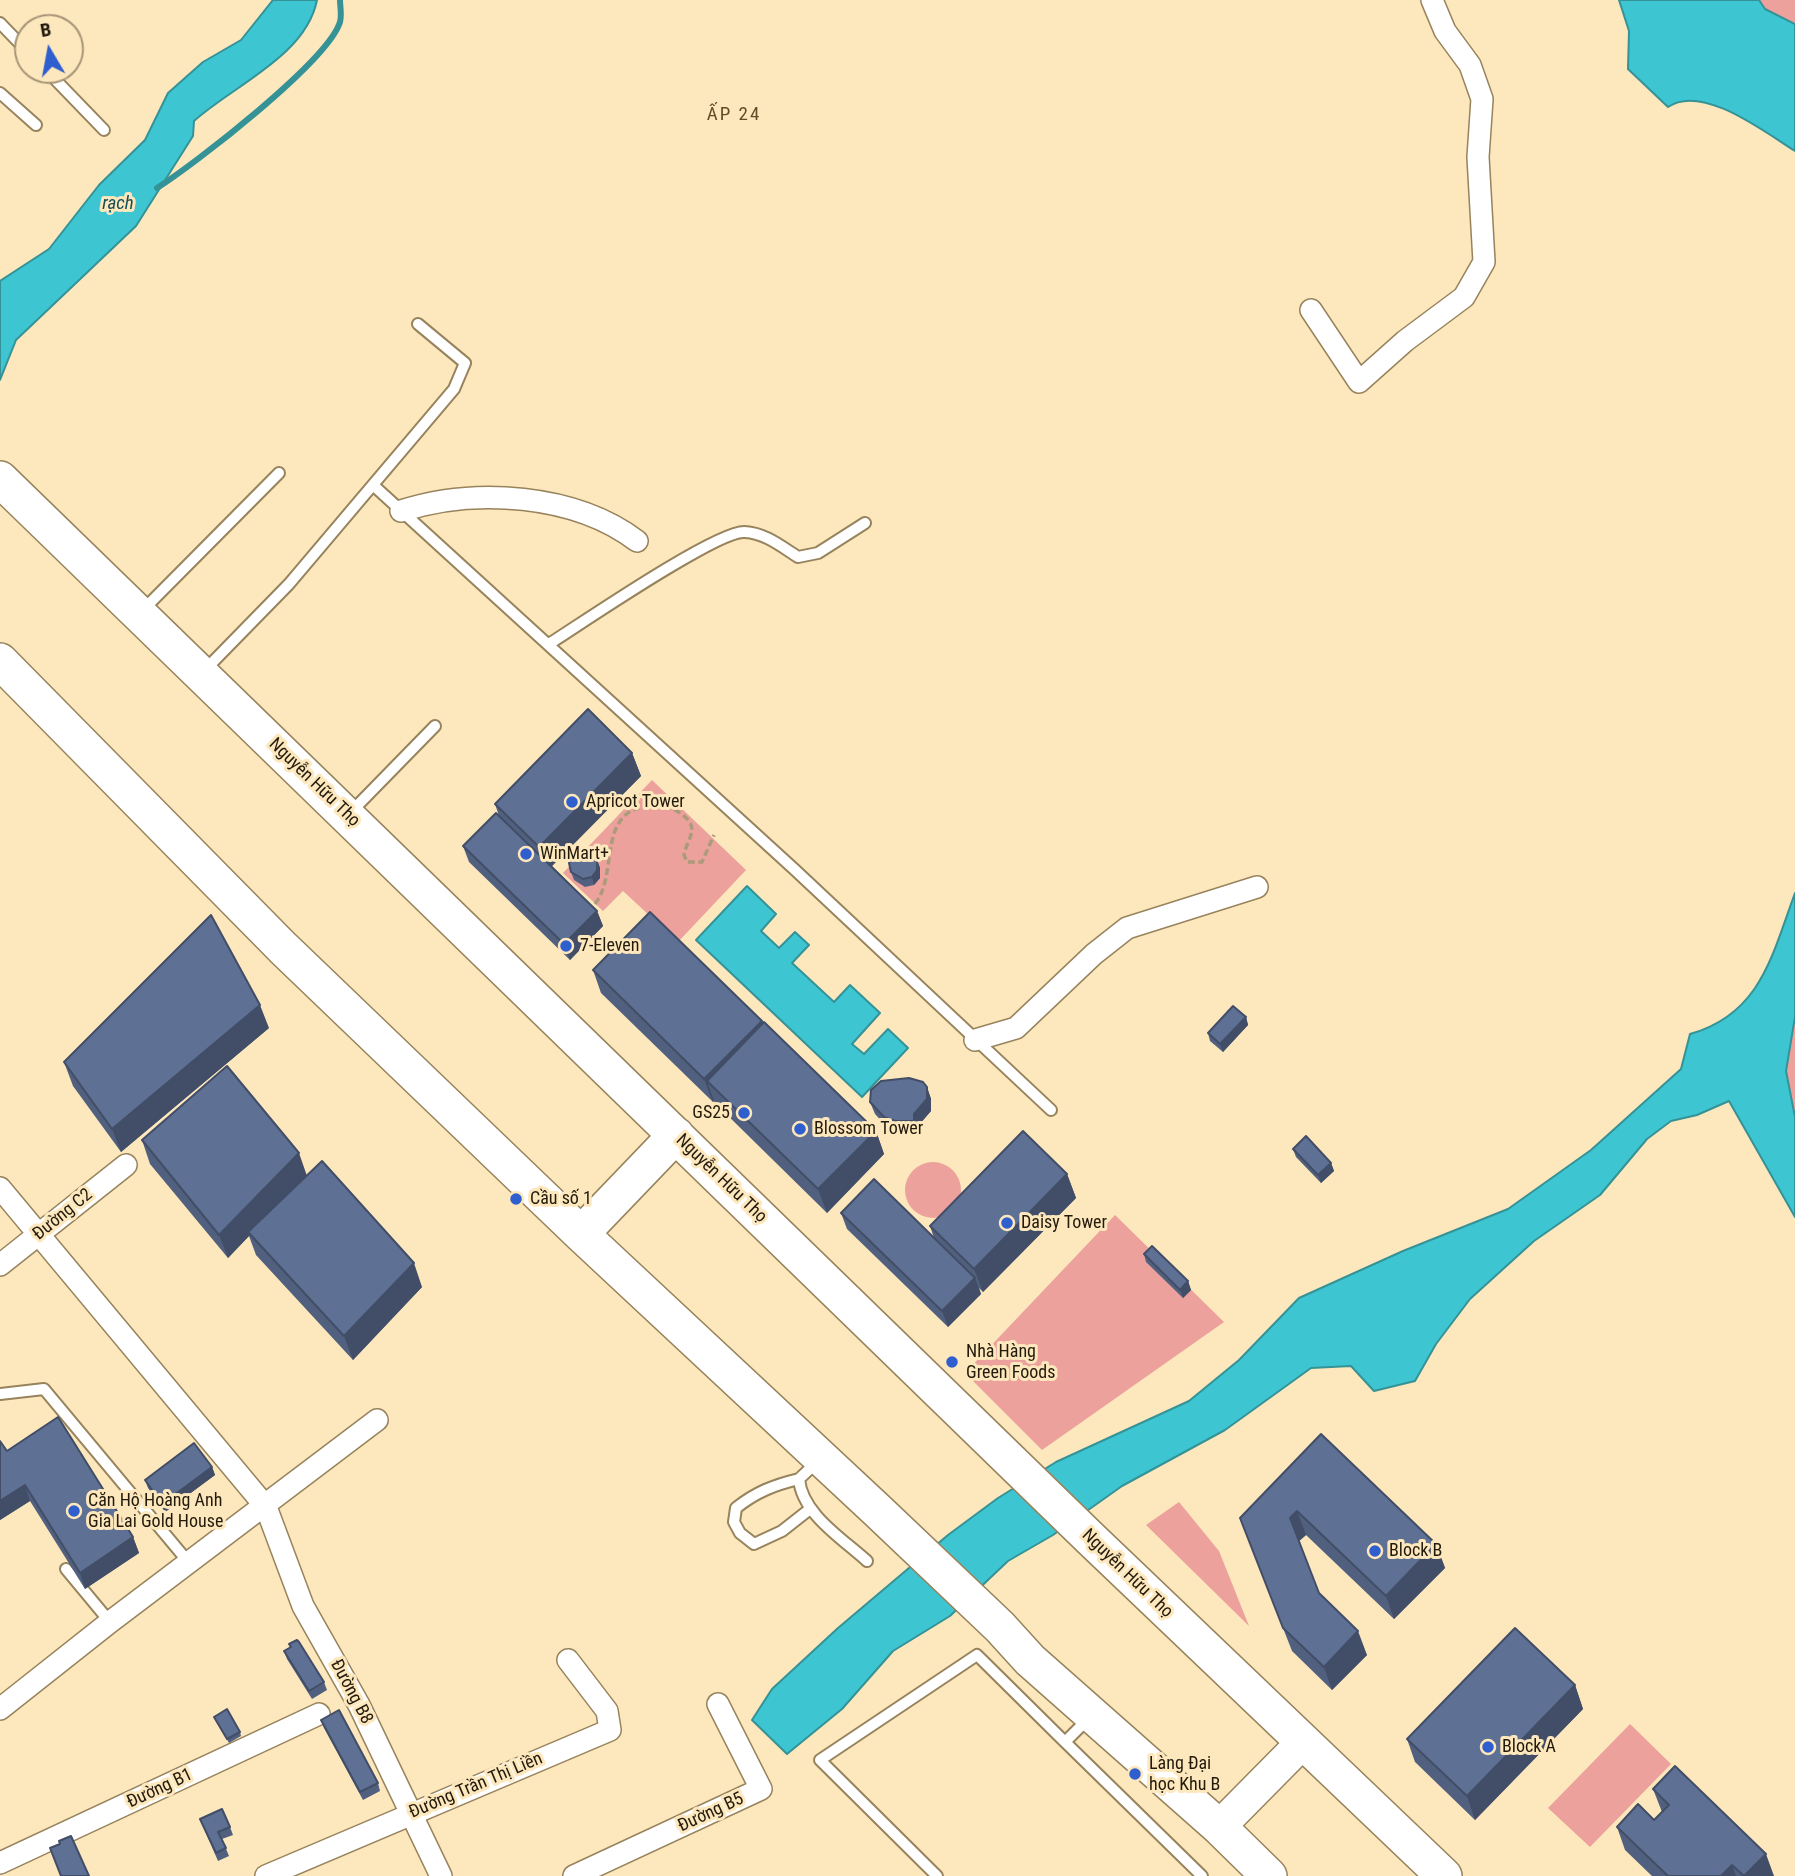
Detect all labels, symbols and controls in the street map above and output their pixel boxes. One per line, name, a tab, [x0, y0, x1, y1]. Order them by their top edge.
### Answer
north arrow	[14, 14, 84, 84]
text: B	[38, 18, 53, 42]
district label: ẤP 24	[707, 104, 761, 126]
water label: rạch	[102, 193, 134, 215]
street label: Nguyễn Hữu Thọ	[264, 734, 364, 832]
place label: Apricot Tower	[586, 791, 685, 813]
marker: Apricot Tower	[564, 794, 580, 810]
place label: WinMart+	[540, 843, 609, 865]
marker: WinMart+	[518, 846, 534, 862]
place label: 7-Eleven	[580, 935, 639, 957]
marker: 7-Eleven	[558, 938, 574, 954]
place label: GS25	[692, 1102, 730, 1124]
marker: GS25	[736, 1105, 752, 1121]
place label: Blossom Tower	[814, 1118, 923, 1140]
marker: Blossom Tower	[792, 1121, 808, 1137]
street label: Nguyễn Hữu Thọ	[671, 1130, 771, 1228]
street label: Đường C2	[29, 1184, 97, 1246]
place label: Cầu số 1	[530, 1188, 592, 1210]
marker: Cầu số 1	[508, 1191, 524, 1207]
place label: Daisy Tower	[1021, 1212, 1107, 1234]
marker: Daisy Tower	[999, 1215, 1015, 1231]
place label: Nhà Hàng Green Foods	[966, 1341, 1055, 1384]
marker: Nhà Hàng Green Foods	[944, 1354, 960, 1370]
place label: Căn Hộ Hoàng Anh Gia Lai Gold House	[88, 1490, 223, 1532]
marker: Căn Hộ Hoàng Anh Gia Lai Gold House	[66, 1503, 82, 1519]
street label: Nguyễn Hữu Thọ	[1077, 1525, 1177, 1623]
place label: Block B	[1389, 1540, 1442, 1562]
marker: Block B	[1367, 1543, 1383, 1559]
street label: Đường B8	[325, 1656, 377, 1728]
place label: Block A	[1502, 1736, 1556, 1758]
marker: Block A	[1480, 1739, 1496, 1755]
street label: Đường Trần Thị Liền	[406, 1748, 546, 1824]
place label: Làng Đại học Khu B	[1149, 1753, 1220, 1796]
street label: Đường B1	[124, 1764, 196, 1814]
marker: Làng Đại học Khu B	[1127, 1766, 1143, 1782]
street label: Đường B5	[675, 1788, 747, 1838]

